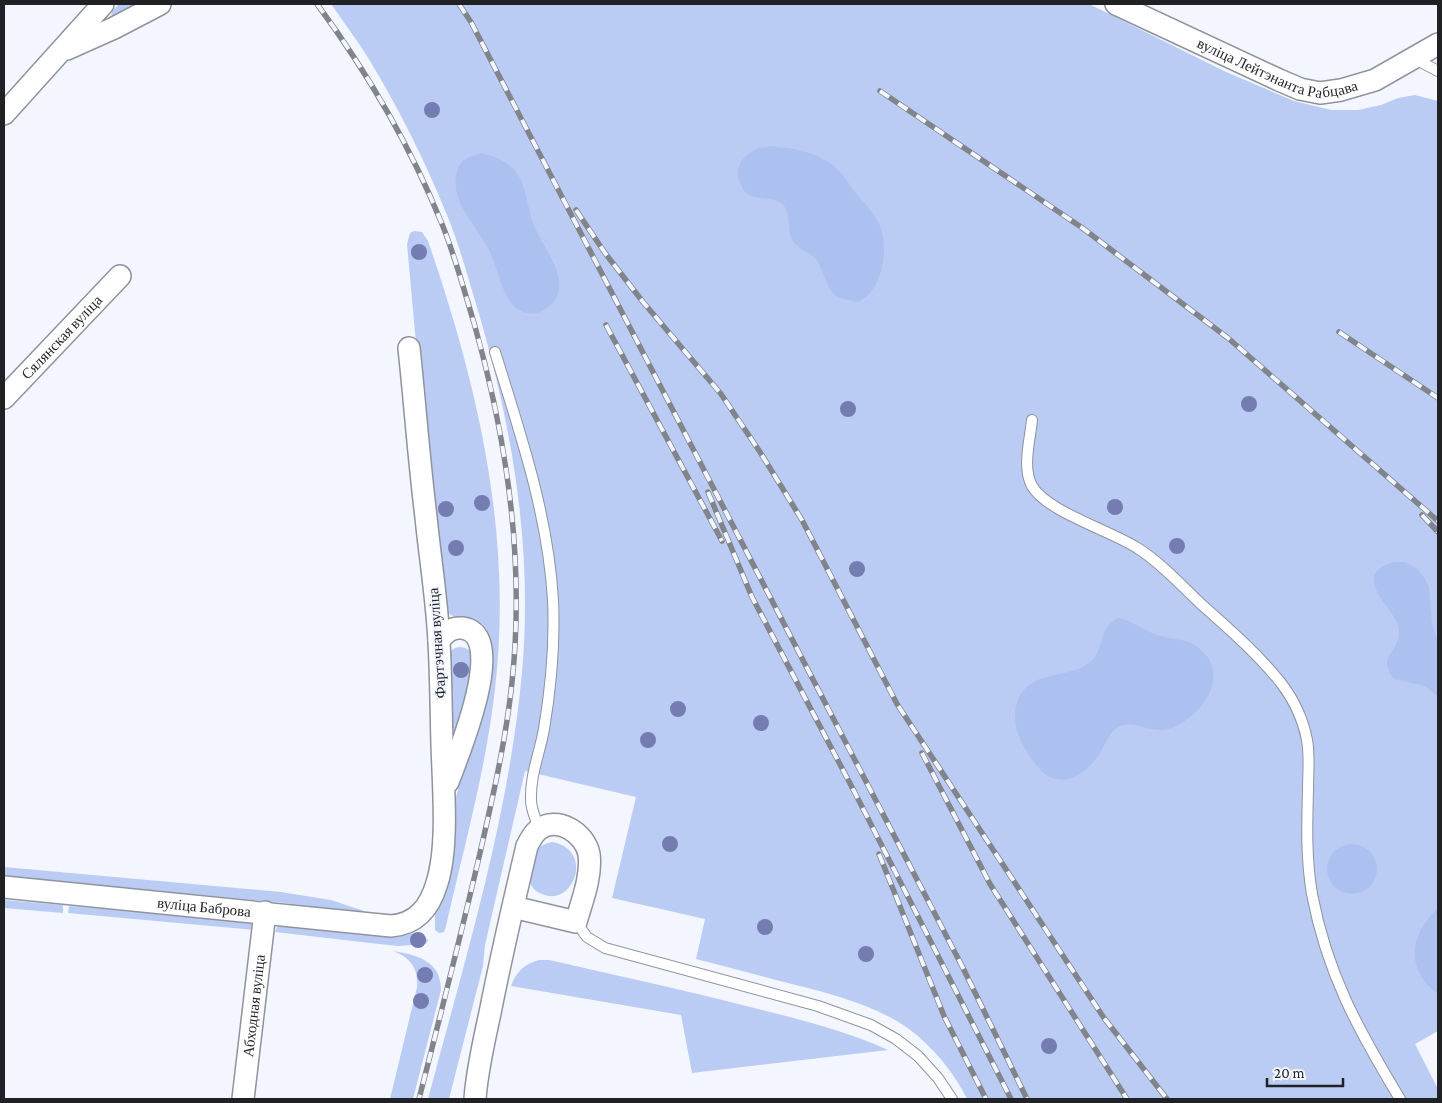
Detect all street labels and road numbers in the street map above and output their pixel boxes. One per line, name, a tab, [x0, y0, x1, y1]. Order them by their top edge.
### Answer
street label: вуліца Лейтэнанта Рабцава	[1195, 35, 1360, 101]
street label: Сялянская вуліца	[18, 292, 106, 382]
street label: Фартэчная вуліца	[425, 587, 449, 699]
street label: вуліца Баброва	[156, 894, 252, 920]
street label: Абходная вуліца	[240, 953, 268, 1058]

